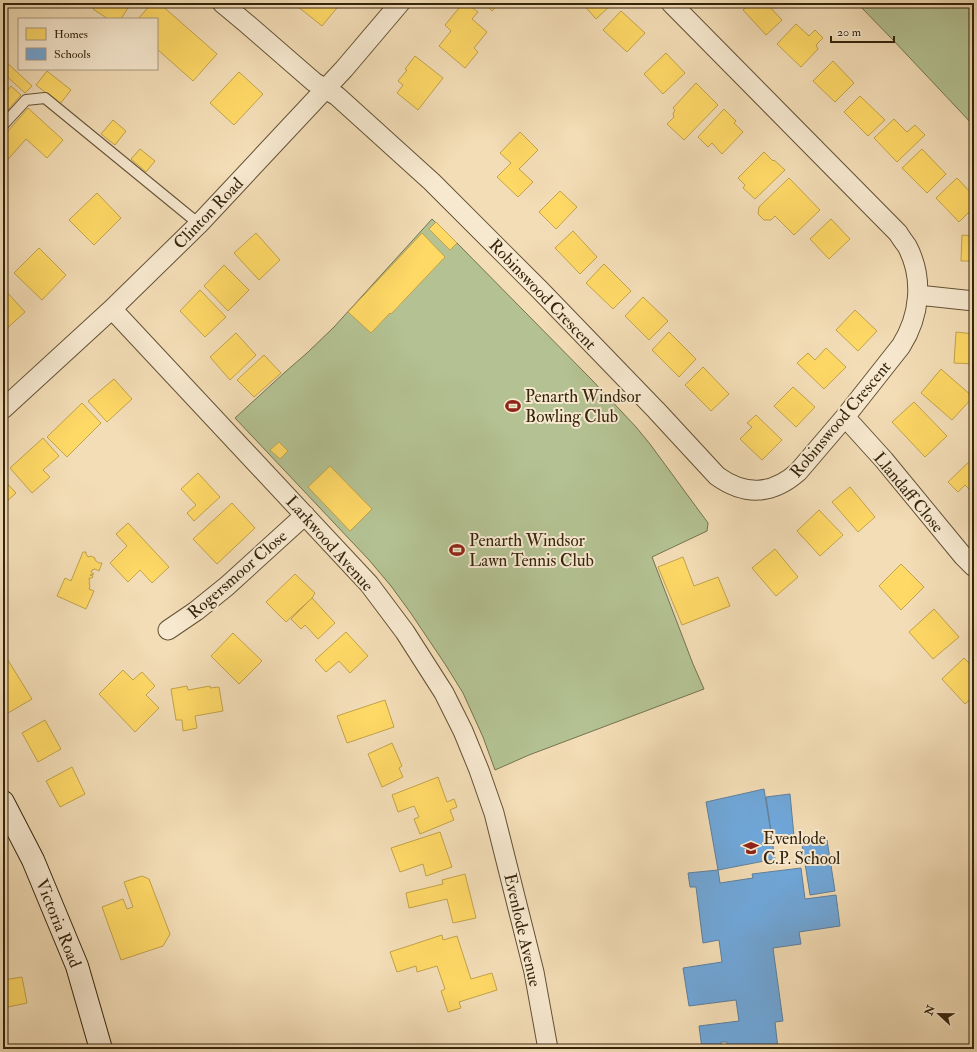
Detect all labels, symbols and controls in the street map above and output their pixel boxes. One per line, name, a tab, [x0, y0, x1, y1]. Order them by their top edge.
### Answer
legend	[18, 18, 158, 70]
scale bar	[831, 18, 894, 44]
text: 20 m	[837, 25, 862, 40]
text: Homes	[54, 27, 88, 42]
text: Schools	[54, 47, 91, 62]
street label: Clinton Road	[169, 173, 248, 254]
street label: Robinswood Crescent	[484, 235, 601, 354]
street label: Robinswood Crescent	[785, 356, 896, 482]
place label: Penarth Windsor Bowling Club	[525, 386, 642, 427]
sports icon: Penarth Windsor Bowling Club	[504, 397, 522, 415]
street label: Llandaff Close	[869, 448, 948, 537]
street label: Larkwood Avenue	[281, 491, 378, 596]
street label: Rogersmoor Close	[183, 525, 291, 623]
place label: Penarth Windsor Lawn Tennis Club	[469, 530, 594, 571]
sports icon: Penarth Windsor Lawn Tennis Club	[448, 541, 466, 559]
place label: Evenlode C.P. School	[763, 828, 841, 869]
school or university icon: Evenlode C.P. School	[742, 839, 760, 857]
street label: Evenlode Avenue	[499, 871, 546, 989]
street label: Victoria Road	[31, 876, 86, 971]
north arrow	[919, 994, 959, 1034]
text: N	[922, 1002, 938, 1018]

